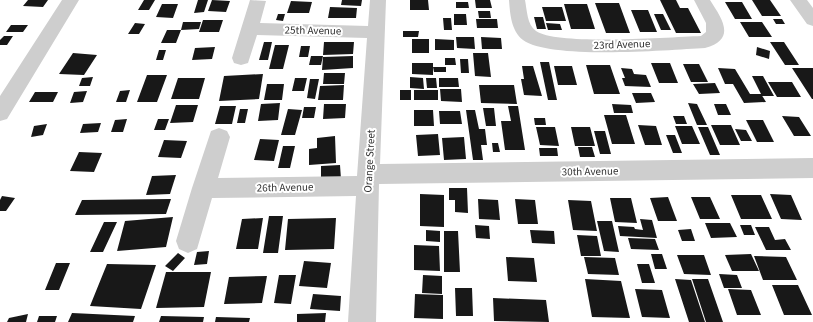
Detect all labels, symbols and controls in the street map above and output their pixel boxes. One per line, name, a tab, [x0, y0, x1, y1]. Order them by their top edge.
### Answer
street label: 25th Avenue	[284, 23, 342, 39]
street label: 23rd Avenue	[593, 36, 651, 53]
street label: Orange Street	[360, 129, 379, 193]
street label: 30th Avenue	[562, 163, 619, 179]
street label: 26th Avenue	[257, 179, 314, 195]

